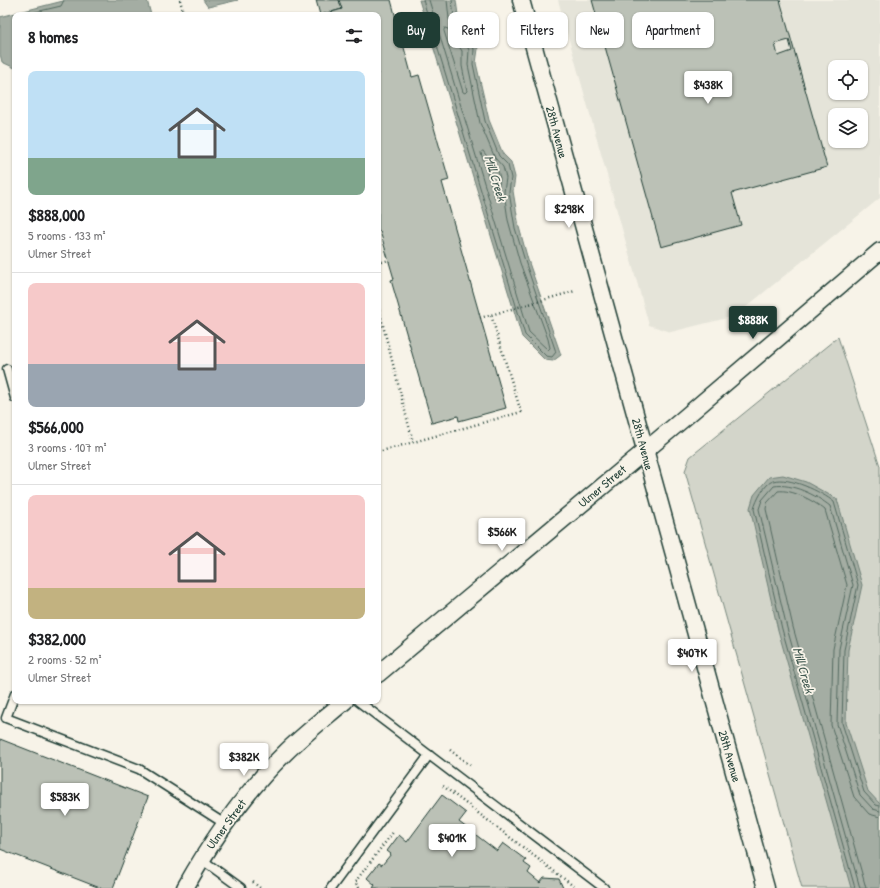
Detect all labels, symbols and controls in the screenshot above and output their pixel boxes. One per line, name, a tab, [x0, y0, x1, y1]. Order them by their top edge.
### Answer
chip: Buy	[393, 12, 440, 48]
chip: Rent	[448, 12, 499, 48]
chip: Filters	[507, 12, 568, 48]
chip: New	[576, 12, 624, 48]
chip: Apartment	[632, 12, 714, 48]
text: 8 homes	[28, 25, 78, 48]
icon: filters	[343, 25, 365, 47]
map controls	[828, 60, 868, 148]
button: locate	[828, 60, 868, 100]
pin: $438K	[680, 71, 736, 105]
text: $438K	[693, 75, 723, 93]
icon: home	[161, 97, 233, 169]
street label: 28th Avenue	[542, 104, 572, 160]
button: layers	[828, 108, 868, 148]
water label: Mill Creek	[481, 153, 512, 205]
pin: $298K	[541, 195, 597, 229]
text: $298K	[554, 199, 584, 217]
text: $888,000	[28, 203, 85, 226]
text: 5 rooms · 133 m²	[28, 226, 106, 244]
text: Ulmer Street	[28, 244, 91, 262]
pin: $888K	[725, 306, 781, 340]
icon: home	[161, 309, 233, 381]
text: $888K	[738, 310, 768, 328]
text: $566,000	[28, 415, 84, 438]
street label: 28th Avenue	[628, 416, 658, 472]
text: 3 rooms · 107 m²	[28, 438, 107, 456]
text: Ulmer Street	[28, 456, 91, 474]
street label: Ulmer Street	[574, 460, 630, 511]
pin: $566K	[474, 518, 530, 552]
icon: home	[161, 521, 233, 593]
text: $566K	[487, 522, 517, 540]
text: $382,000	[28, 627, 86, 650]
pin: $407K	[664, 639, 720, 673]
text: $407K	[677, 643, 707, 661]
water label: Mill Creek	[789, 645, 820, 697]
text: 2 rooms · 52 m²	[28, 650, 101, 668]
text: Ulmer Street	[28, 668, 91, 686]
street label: 28th Avenue	[714, 728, 746, 784]
pin: $382K	[216, 743, 272, 777]
text: $382K	[229, 747, 259, 765]
pin: $583K	[37, 783, 93, 817]
text: $583K	[50, 787, 80, 805]
street label: Ulmer Street	[202, 795, 250, 852]
pin: $401K	[424, 824, 480, 858]
text: $401K	[438, 828, 466, 846]

